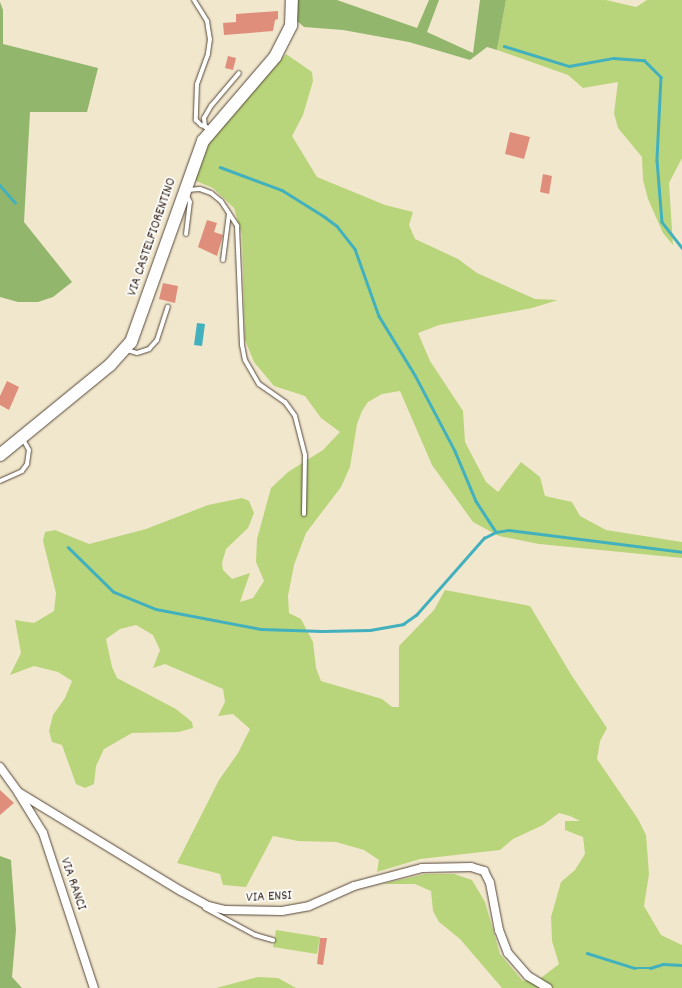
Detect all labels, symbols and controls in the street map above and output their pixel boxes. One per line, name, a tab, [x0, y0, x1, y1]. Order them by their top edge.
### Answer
street label: VIA CASTELFIORENTINO	[124, 176, 180, 298]
street label: VIA RANCI	[56, 855, 90, 913]
street label: VIA ENSI	[246, 887, 292, 907]

